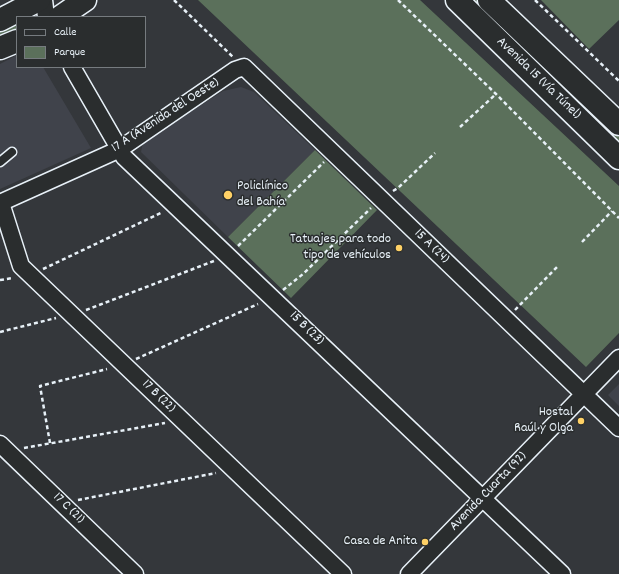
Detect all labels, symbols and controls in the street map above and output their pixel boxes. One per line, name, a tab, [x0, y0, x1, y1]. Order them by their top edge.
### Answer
legend	[16, 16, 146, 68]
text: Calle	[54, 24, 77, 41]
street label: Avenida 15 (Vía Túnel)	[492, 34, 584, 124]
text: Parque	[54, 44, 85, 61]
street label: 17 A (Avenida del Oeste)	[109, 75, 223, 157]
place label: Policlínico del Bahía	[237, 179, 288, 212]
marker: Policlínico del Bahía	[222, 189, 234, 201]
street label: 15 A (24)	[410, 226, 452, 268]
place label: Tatuajes para todo tipo de vehículos	[290, 232, 391, 264]
marker: Tatuajes para todo tipo de vehículos	[394, 243, 404, 253]
street label: 15 B (23)	[285, 308, 327, 350]
street label: 17 B (22)	[138, 377, 178, 417]
place label: Hostal Raúl y Olga	[514, 405, 573, 438]
marker: Hostal Raúl y Olga	[576, 416, 586, 426]
street label: Avenida Cuarta (92)	[447, 449, 531, 535]
street label: 17 C (21)	[49, 490, 87, 528]
place label: Casa de Anita	[344, 534, 417, 550]
marker: Casa de Anita	[420, 537, 430, 547]

